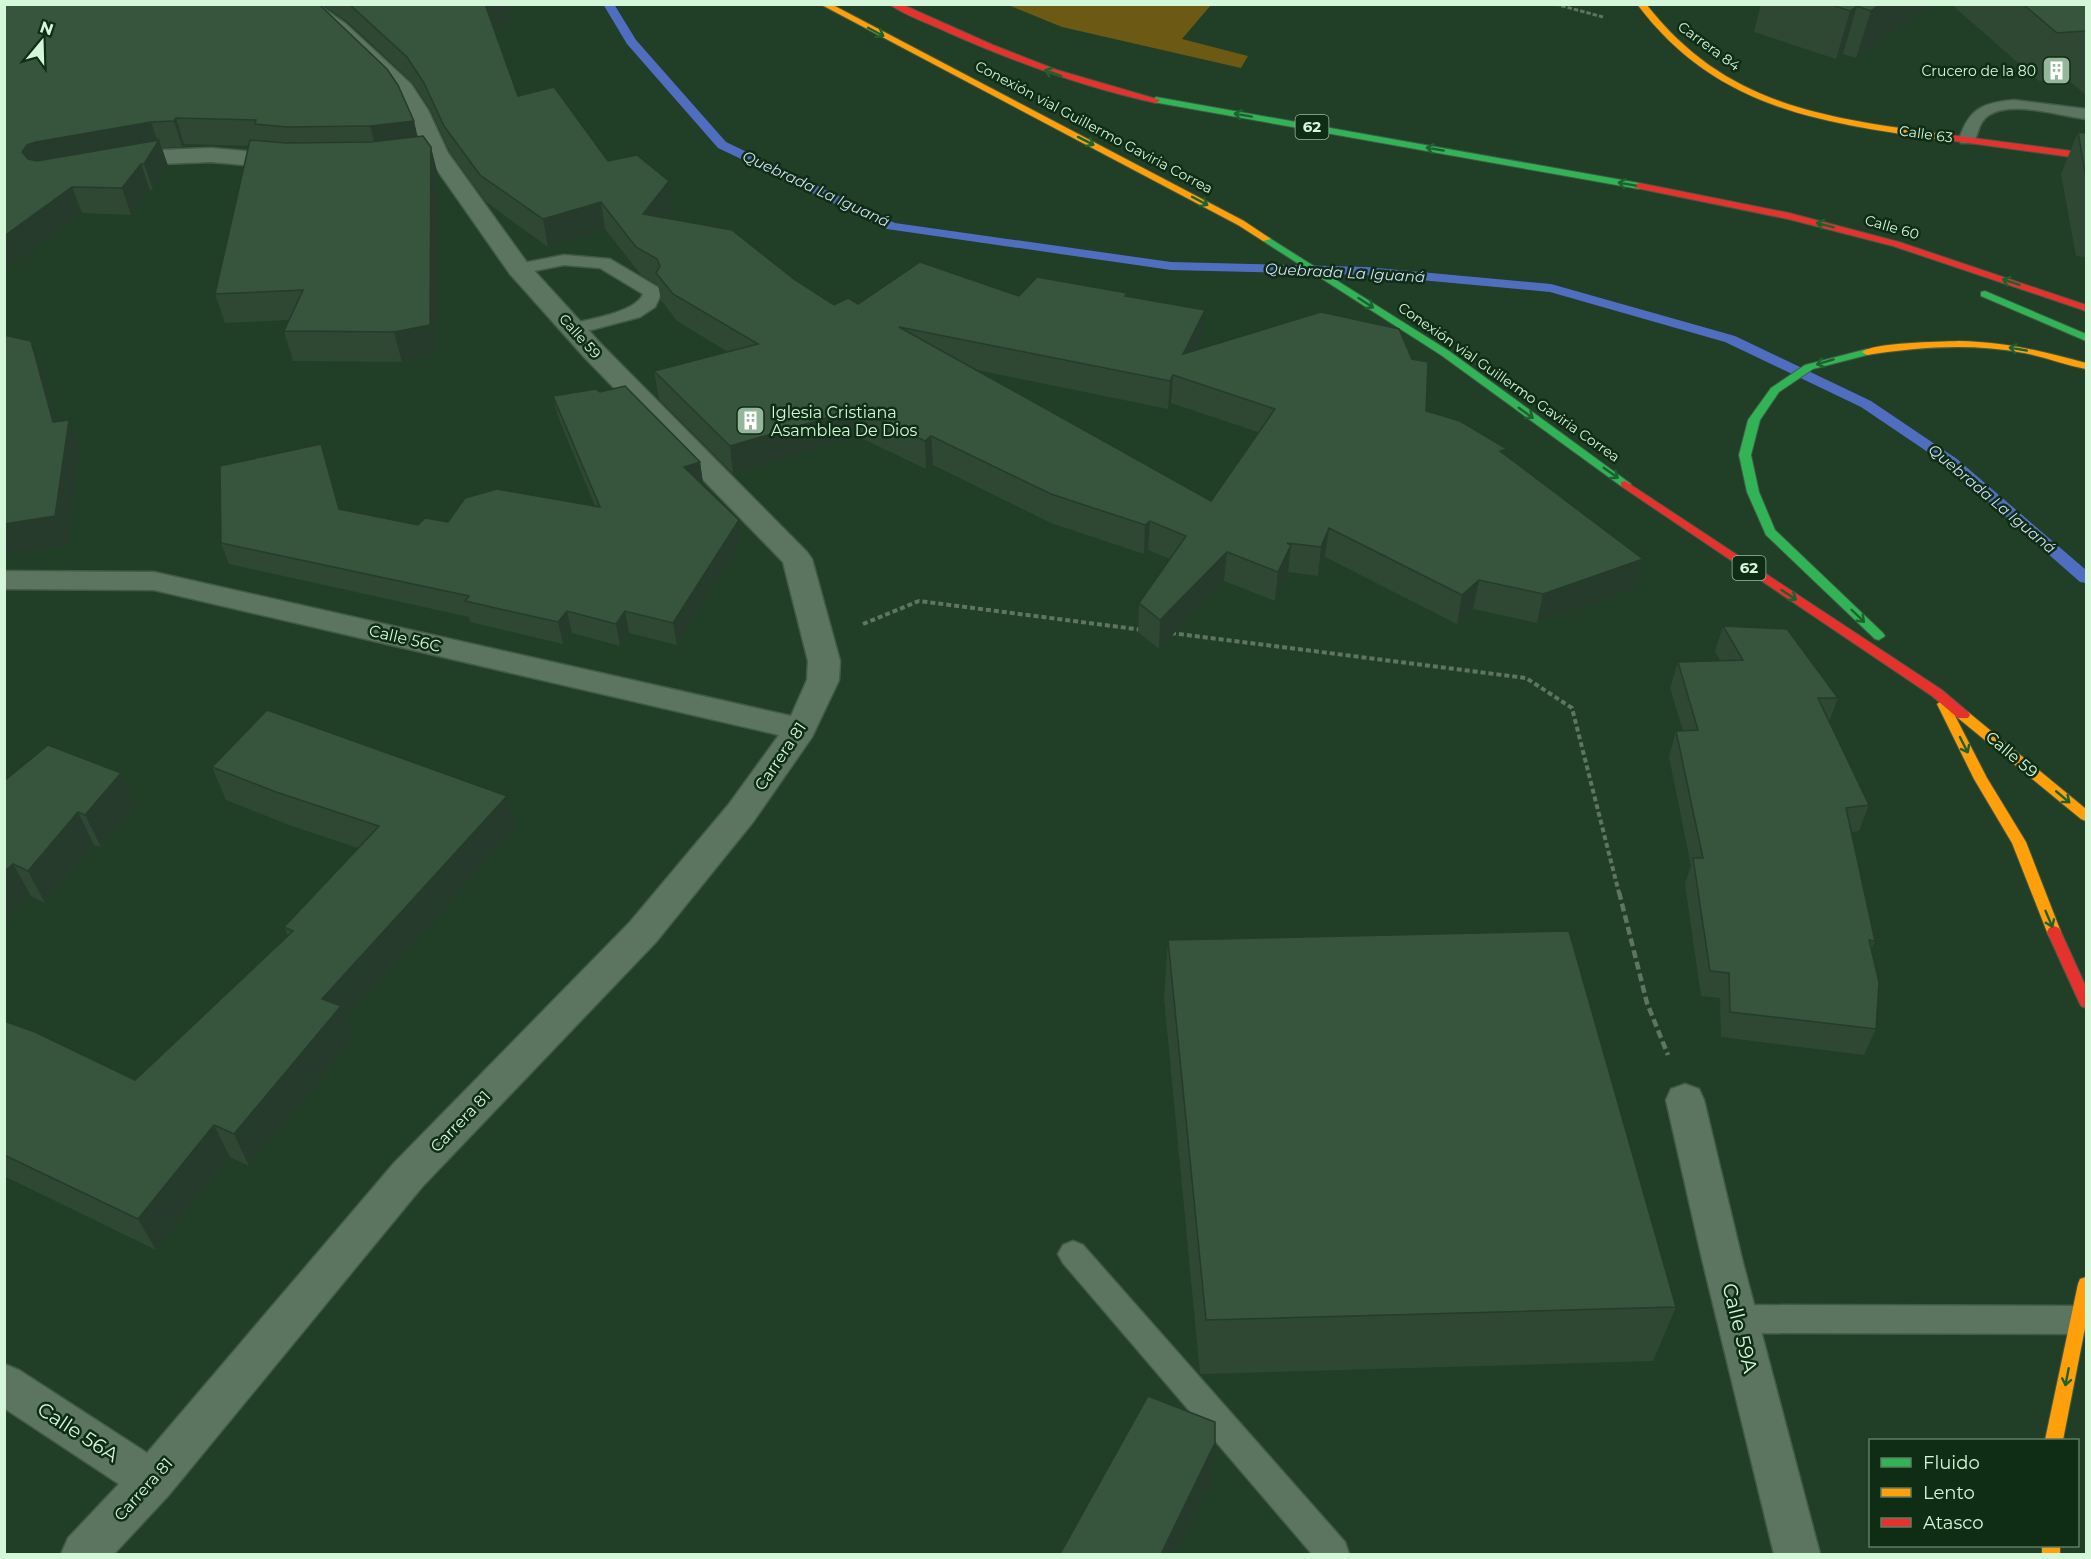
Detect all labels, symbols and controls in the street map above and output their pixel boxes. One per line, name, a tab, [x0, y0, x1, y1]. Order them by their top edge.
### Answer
north arrow	[12, 12, 72, 72]
text: N	[38, 17, 56, 39]
street label: Carrera 84	[1674, 17, 1744, 75]
one-way arrow	[867, 26, 884, 38]
building icon: Crucero de la 80	[2041, 55, 2073, 87]
street label: Conexión vial Guillermo Gaviria Correa	[972, 57, 1216, 197]
place label: Crucero de la 80	[1921, 62, 2036, 80]
one-way arrow	[1044, 67, 1063, 78]
one-way arrow	[1234, 109, 1253, 120]
road number: 62	[1296, 115, 1328, 139]
street label: Calle 63	[1898, 121, 1954, 147]
one-way arrow	[1077, 136, 1095, 147]
one-way arrow	[1426, 143, 1445, 154]
water label: Quebrada La Iguaná	[740, 146, 893, 231]
one-way arrow	[1618, 178, 1637, 189]
one-way arrow	[1190, 196, 1208, 207]
street label: Calle 60	[1863, 211, 1921, 243]
one-way arrow	[1816, 219, 1835, 231]
water label: Quebrada La Iguaná	[1264, 259, 1426, 286]
one-way arrow	[2002, 275, 2021, 286]
one-way arrow	[1357, 297, 1374, 309]
street label: Conexión vial Guillermo Gaviria Correa	[1395, 298, 1623, 466]
street label: Calle 59	[555, 310, 605, 362]
one-way arrow	[2008, 344, 2028, 355]
one-way arrow	[1816, 358, 1835, 369]
place label: Iglesia Cristiana Asamblea De Dios	[771, 403, 917, 440]
building icon: Iglesia Cristiana Asamblea De Dios	[734, 405, 766, 437]
one-way arrow	[1518, 407, 1534, 420]
water label: Quebrada La Iguaná	[1925, 440, 2060, 557]
one-way arrow	[1602, 467, 1618, 479]
road number: 62	[1732, 556, 1766, 580]
one-way arrow	[1780, 589, 1797, 601]
one-way arrow	[1850, 609, 1865, 623]
street label: Calle 56C	[367, 621, 443, 656]
street label: Carrera 81	[751, 719, 810, 794]
street label: Calle 59	[1982, 727, 2042, 782]
one-way arrow	[1958, 735, 1970, 753]
one-way arrow	[2055, 790, 2071, 803]
one-way arrow	[2044, 909, 2055, 928]
street label: Carrera 81	[426, 1087, 494, 1156]
street label: Calle 59A	[1717, 1281, 1763, 1376]
one-way arrow	[2061, 1367, 2072, 1386]
street label: Calle 56A	[33, 1397, 124, 1467]
legend	[1869, 1439, 2079, 1547]
text: Fluido	[1923, 1452, 1980, 1474]
street label: Carrera 81	[110, 1454, 177, 1525]
text: Lento	[1923, 1482, 1975, 1504]
text: Atasco	[1923, 1512, 1983, 1534]

